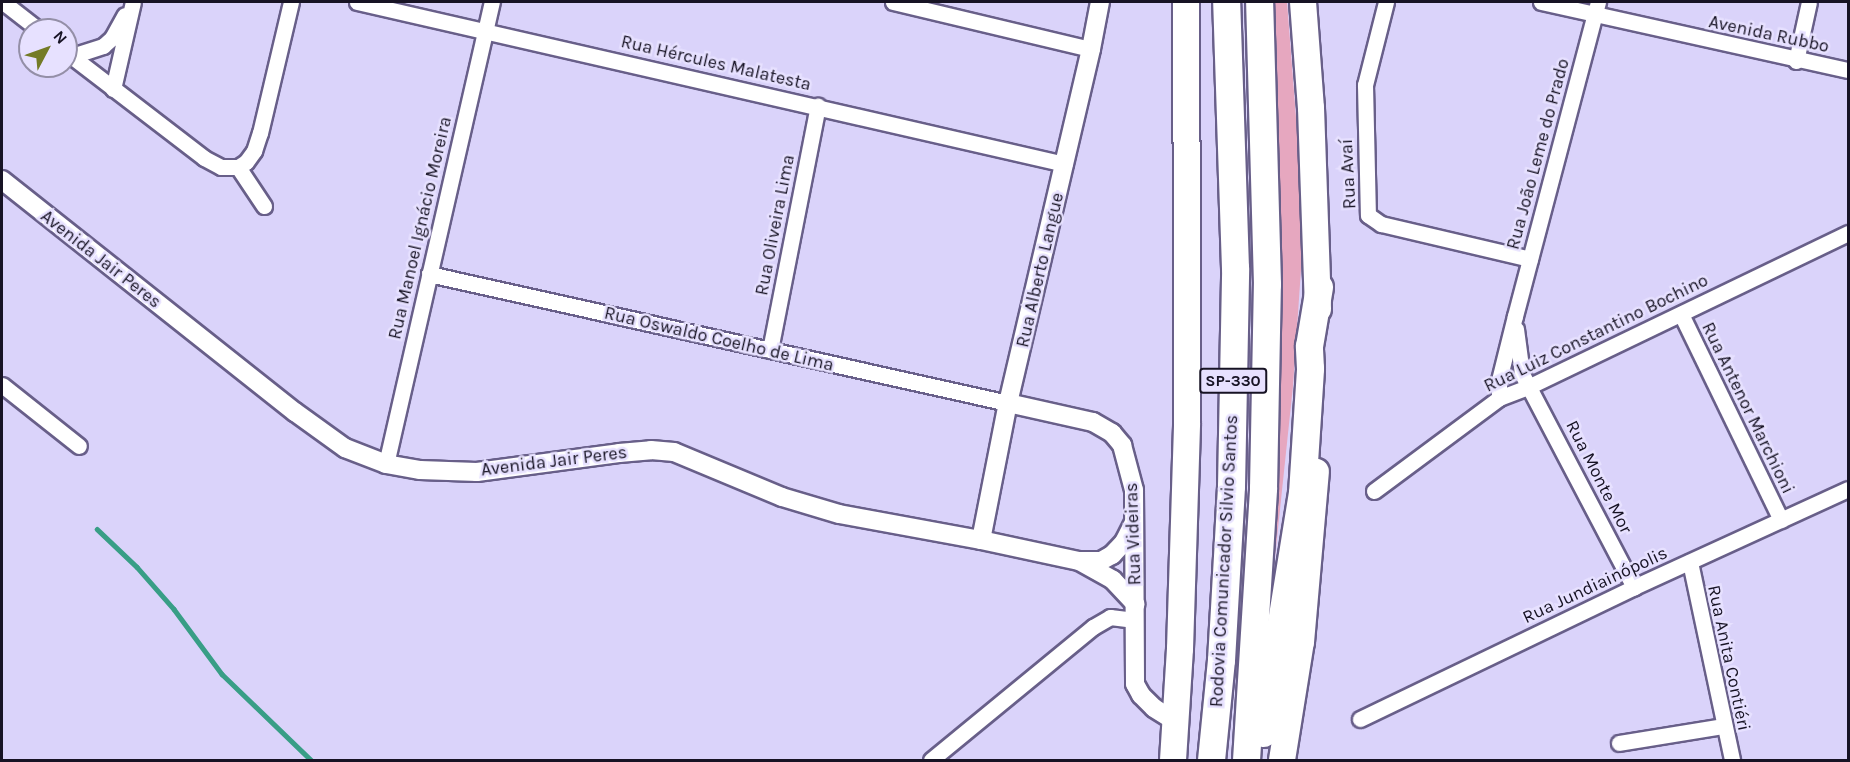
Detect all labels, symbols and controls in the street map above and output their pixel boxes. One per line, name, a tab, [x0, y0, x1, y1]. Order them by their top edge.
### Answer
street label: Avenida Rubbo	[1707, 11, 1831, 57]
north arrow	[18, 18, 78, 78]
text: N	[50, 27, 71, 48]
street label: Rua Hércules Malatesta	[619, 31, 813, 95]
street label: Rua João Leme do Prado	[1502, 56, 1574, 252]
street label: Rua Manoel Ignácio Moreira	[384, 115, 456, 341]
street label: Rua Avaí	[1335, 138, 1361, 210]
street label: Rua Oliveira Lima	[751, 153, 799, 297]
street label: Rua Alberto Langue	[1012, 190, 1068, 350]
street label: Avenida Jair Peres	[36, 205, 166, 313]
street label: Rua Luiz Constantino Bochino	[1480, 269, 1712, 397]
street label: Rua Oswaldo Coelho de Lima	[602, 302, 836, 376]
street label: Rua Antenor Marchioni	[1697, 319, 1799, 497]
road number: SP-330	[1198, 368, 1268, 394]
street label: Rodovia Comunicador Silvio Santos	[1206, 414, 1242, 708]
street label: Rua Monte Mor	[1561, 417, 1637, 537]
street label: Avenida Jair Peres	[480, 441, 628, 481]
street label: Rua Videiras	[1120, 482, 1146, 586]
street label: Rua Jundiainópolis	[1519, 542, 1671, 628]
street label: Rua Anita Contiéri	[1703, 583, 1755, 733]

